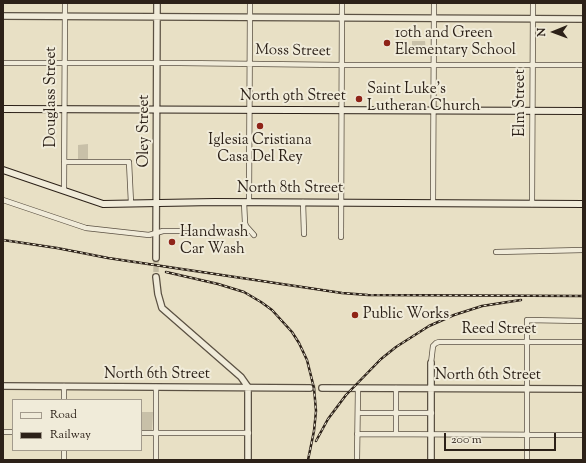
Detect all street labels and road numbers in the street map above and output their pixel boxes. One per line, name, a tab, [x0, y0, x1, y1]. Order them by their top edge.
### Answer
street label: Moss Street	[255, 42, 331, 62]
street label: Douglass Street	[43, 47, 61, 147]
street label: Elm Street	[512, 69, 530, 137]
street label: North 9th Street	[240, 88, 346, 106]
street label: Oley Street	[136, 95, 154, 167]
street label: North 8th Street	[237, 180, 343, 198]
street label: Reed Street	[462, 321, 536, 339]
street label: North 6th Street	[104, 366, 210, 384]
street label: North 6th Street	[435, 367, 541, 385]

